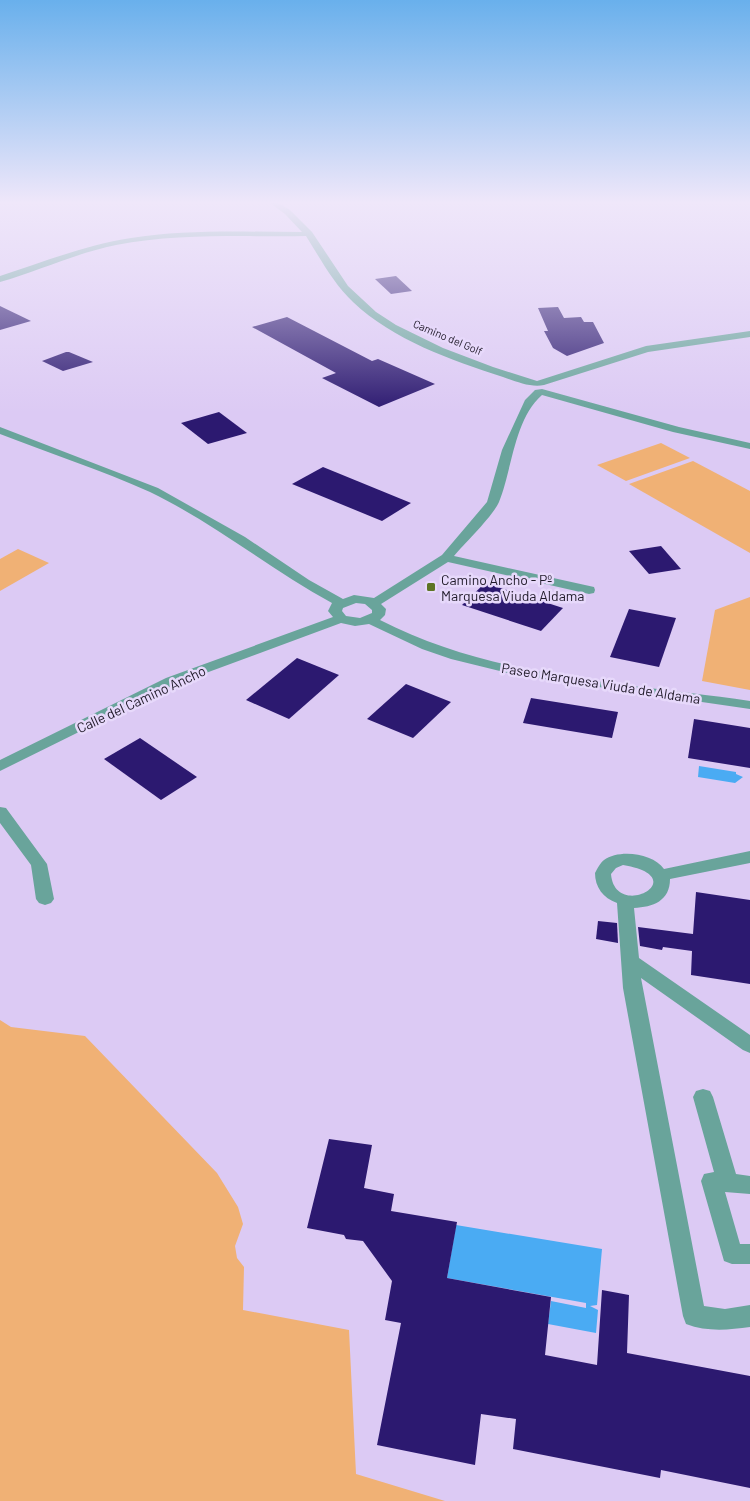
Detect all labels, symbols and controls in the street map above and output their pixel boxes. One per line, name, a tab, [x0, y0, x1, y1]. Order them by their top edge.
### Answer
street label: Camino del Golf	[411, 317, 485, 357]
place label: Camino Ancho - Pº Marquesa Viuda Aldama	[441, 571, 585, 604]
marker: Camino Ancho - Pº Marquesa Viuda Aldama	[425, 581, 437, 593]
street label: Paseo Marquesa Viuda de Aldama	[500, 659, 702, 707]
street label: Calle del Camino Ancho	[74, 662, 208, 736]

